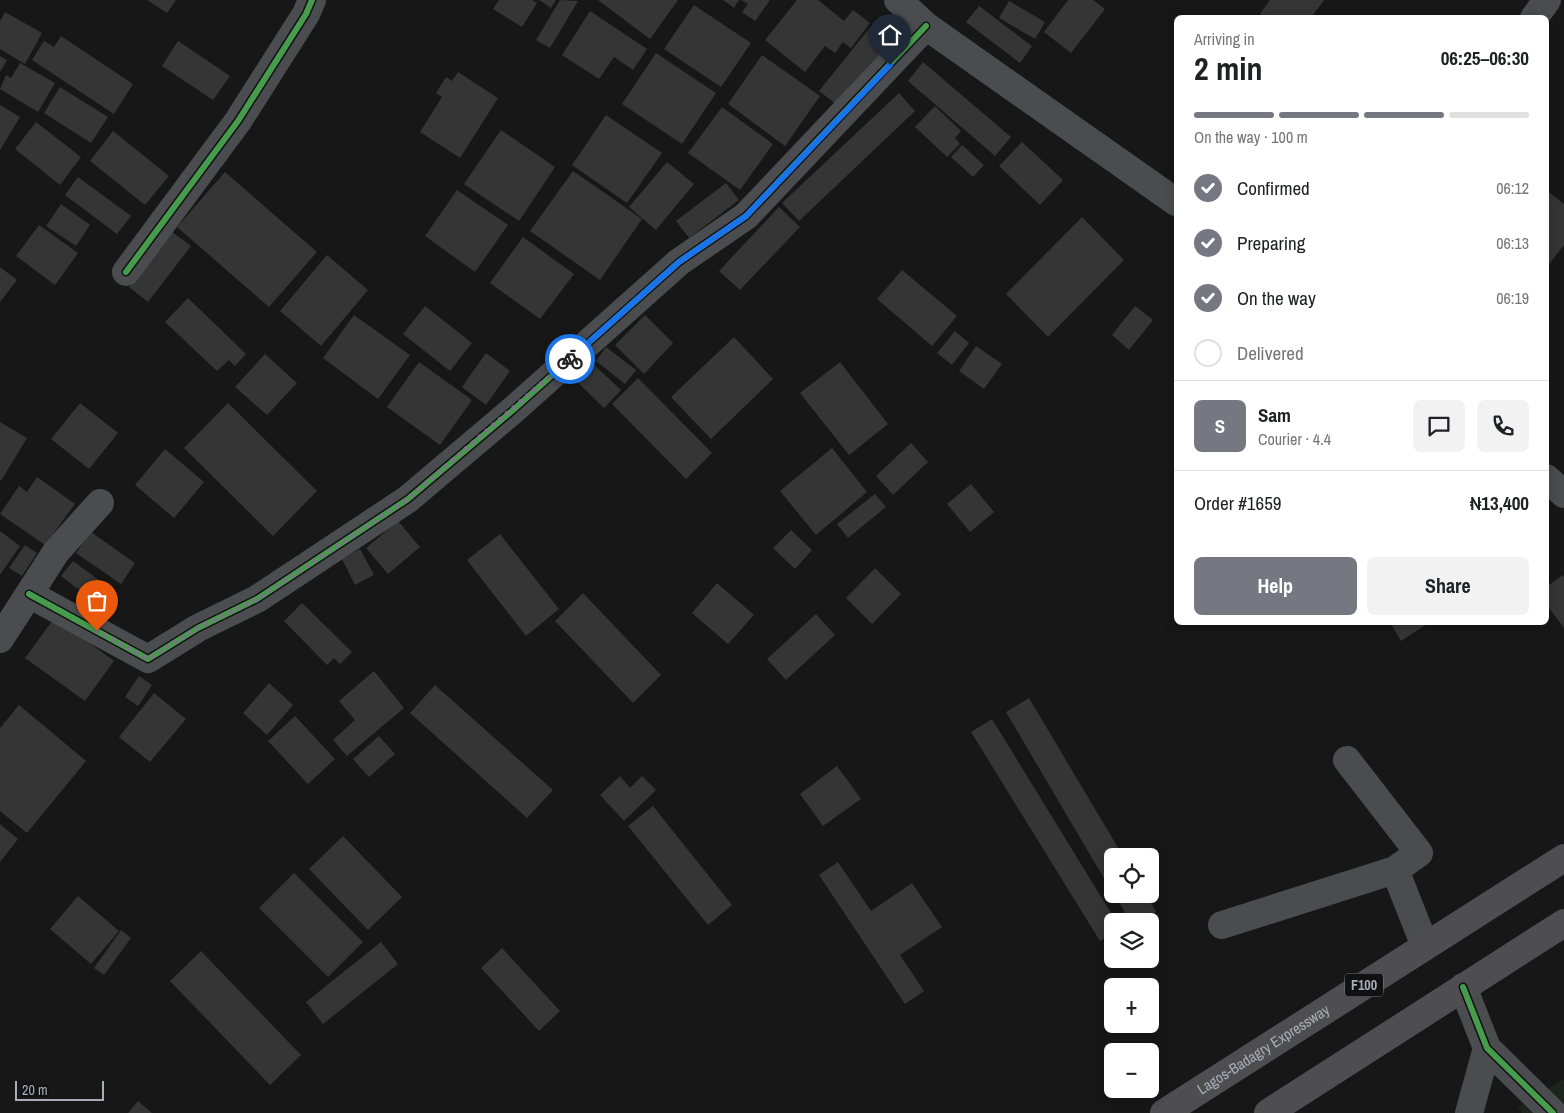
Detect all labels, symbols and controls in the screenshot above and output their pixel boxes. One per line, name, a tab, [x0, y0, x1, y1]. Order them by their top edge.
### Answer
pin	[869, 14, 911, 65]
icon: home	[876, 21, 904, 49]
text: Arriving in	[1194, 28, 1255, 50]
text: 06:25–06:30	[1441, 45, 1529, 71]
text: 2 min	[1194, 47, 1263, 90]
text: On the way · 100 m	[1194, 126, 1308, 148]
icon: check	[1194, 174, 1222, 202]
text: Confirmed	[1237, 175, 1310, 201]
text: 06:12	[1496, 177, 1529, 199]
icon: check	[1194, 229, 1222, 257]
text: Preparing	[1237, 230, 1305, 256]
text: 06:13	[1496, 232, 1529, 254]
icon: check	[1194, 284, 1222, 312]
text: On the way	[1237, 285, 1316, 311]
text: 06:19	[1496, 287, 1529, 309]
courier	[545, 334, 595, 384]
text: Delivered	[1237, 340, 1304, 366]
icon: bike	[556, 345, 584, 373]
button: chat	[1413, 400, 1465, 452]
button: phone	[1477, 400, 1529, 452]
text: Sam	[1258, 402, 1291, 428]
text: S	[1215, 413, 1225, 439]
text: Courier · 4.4	[1258, 428, 1331, 450]
text: Order #1659	[1194, 490, 1281, 516]
text: ₦13,400	[1470, 490, 1529, 516]
button: Help	[1194, 557, 1357, 615]
button: Share	[1367, 557, 1529, 615]
pin	[76, 580, 118, 631]
icon: bag	[83, 587, 111, 615]
map controls	[1104, 848, 1159, 1098]
button: locate	[1104, 848, 1159, 903]
button: layers	[1104, 913, 1159, 968]
road number: F100	[1345, 974, 1383, 996]
button: +	[1104, 978, 1159, 1033]
street label: Lagos-Badagry Expressway	[1193, 999, 1334, 1099]
button: −	[1104, 1043, 1159, 1098]
scale bar	[15, 1078, 104, 1101]
text: 20 m	[22, 1081, 48, 1099]

